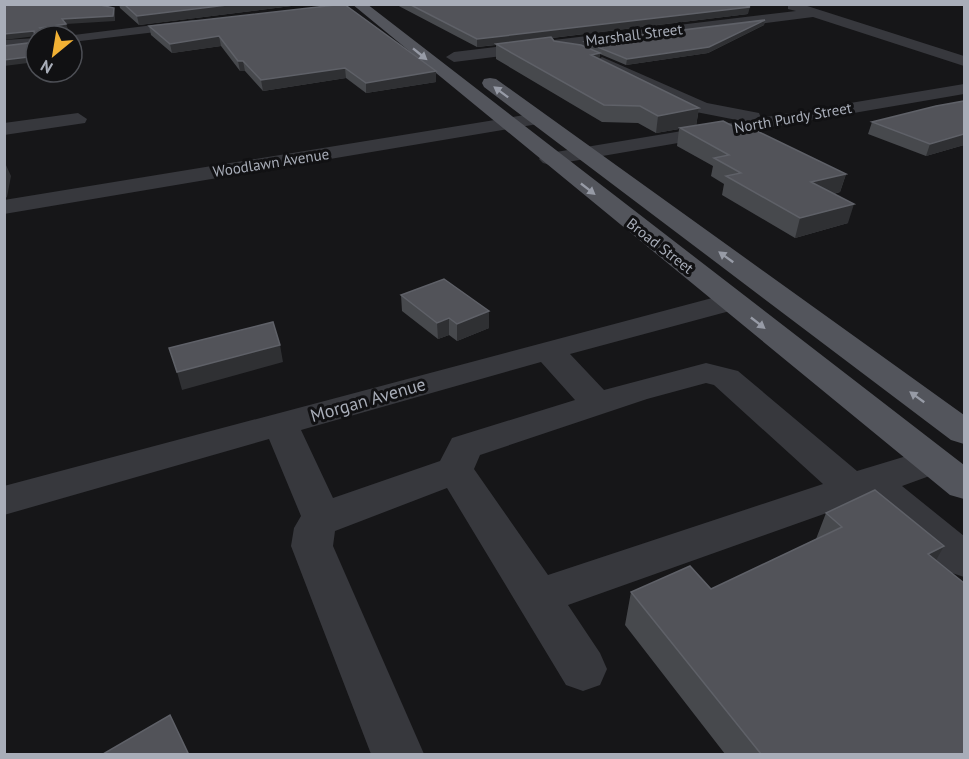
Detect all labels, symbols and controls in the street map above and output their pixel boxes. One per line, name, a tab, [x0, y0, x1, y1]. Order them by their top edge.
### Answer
street label: Marshall Street	[584, 19, 683, 50]
north arrow	[24, 24, 84, 84]
one-way arrow	[412, 48, 428, 61]
text: N	[37, 56, 56, 78]
one-way arrow	[494, 86, 510, 98]
street label: North Purdy Street	[733, 98, 853, 137]
street label: Woodlawn Avenue	[211, 144, 330, 181]
one-way arrow	[581, 183, 596, 195]
street label: Broad Street	[623, 214, 698, 278]
one-way arrow	[719, 251, 735, 263]
one-way arrow	[750, 317, 766, 330]
street label: Morgan Avenue	[308, 372, 428, 427]
one-way arrow	[910, 391, 926, 403]

